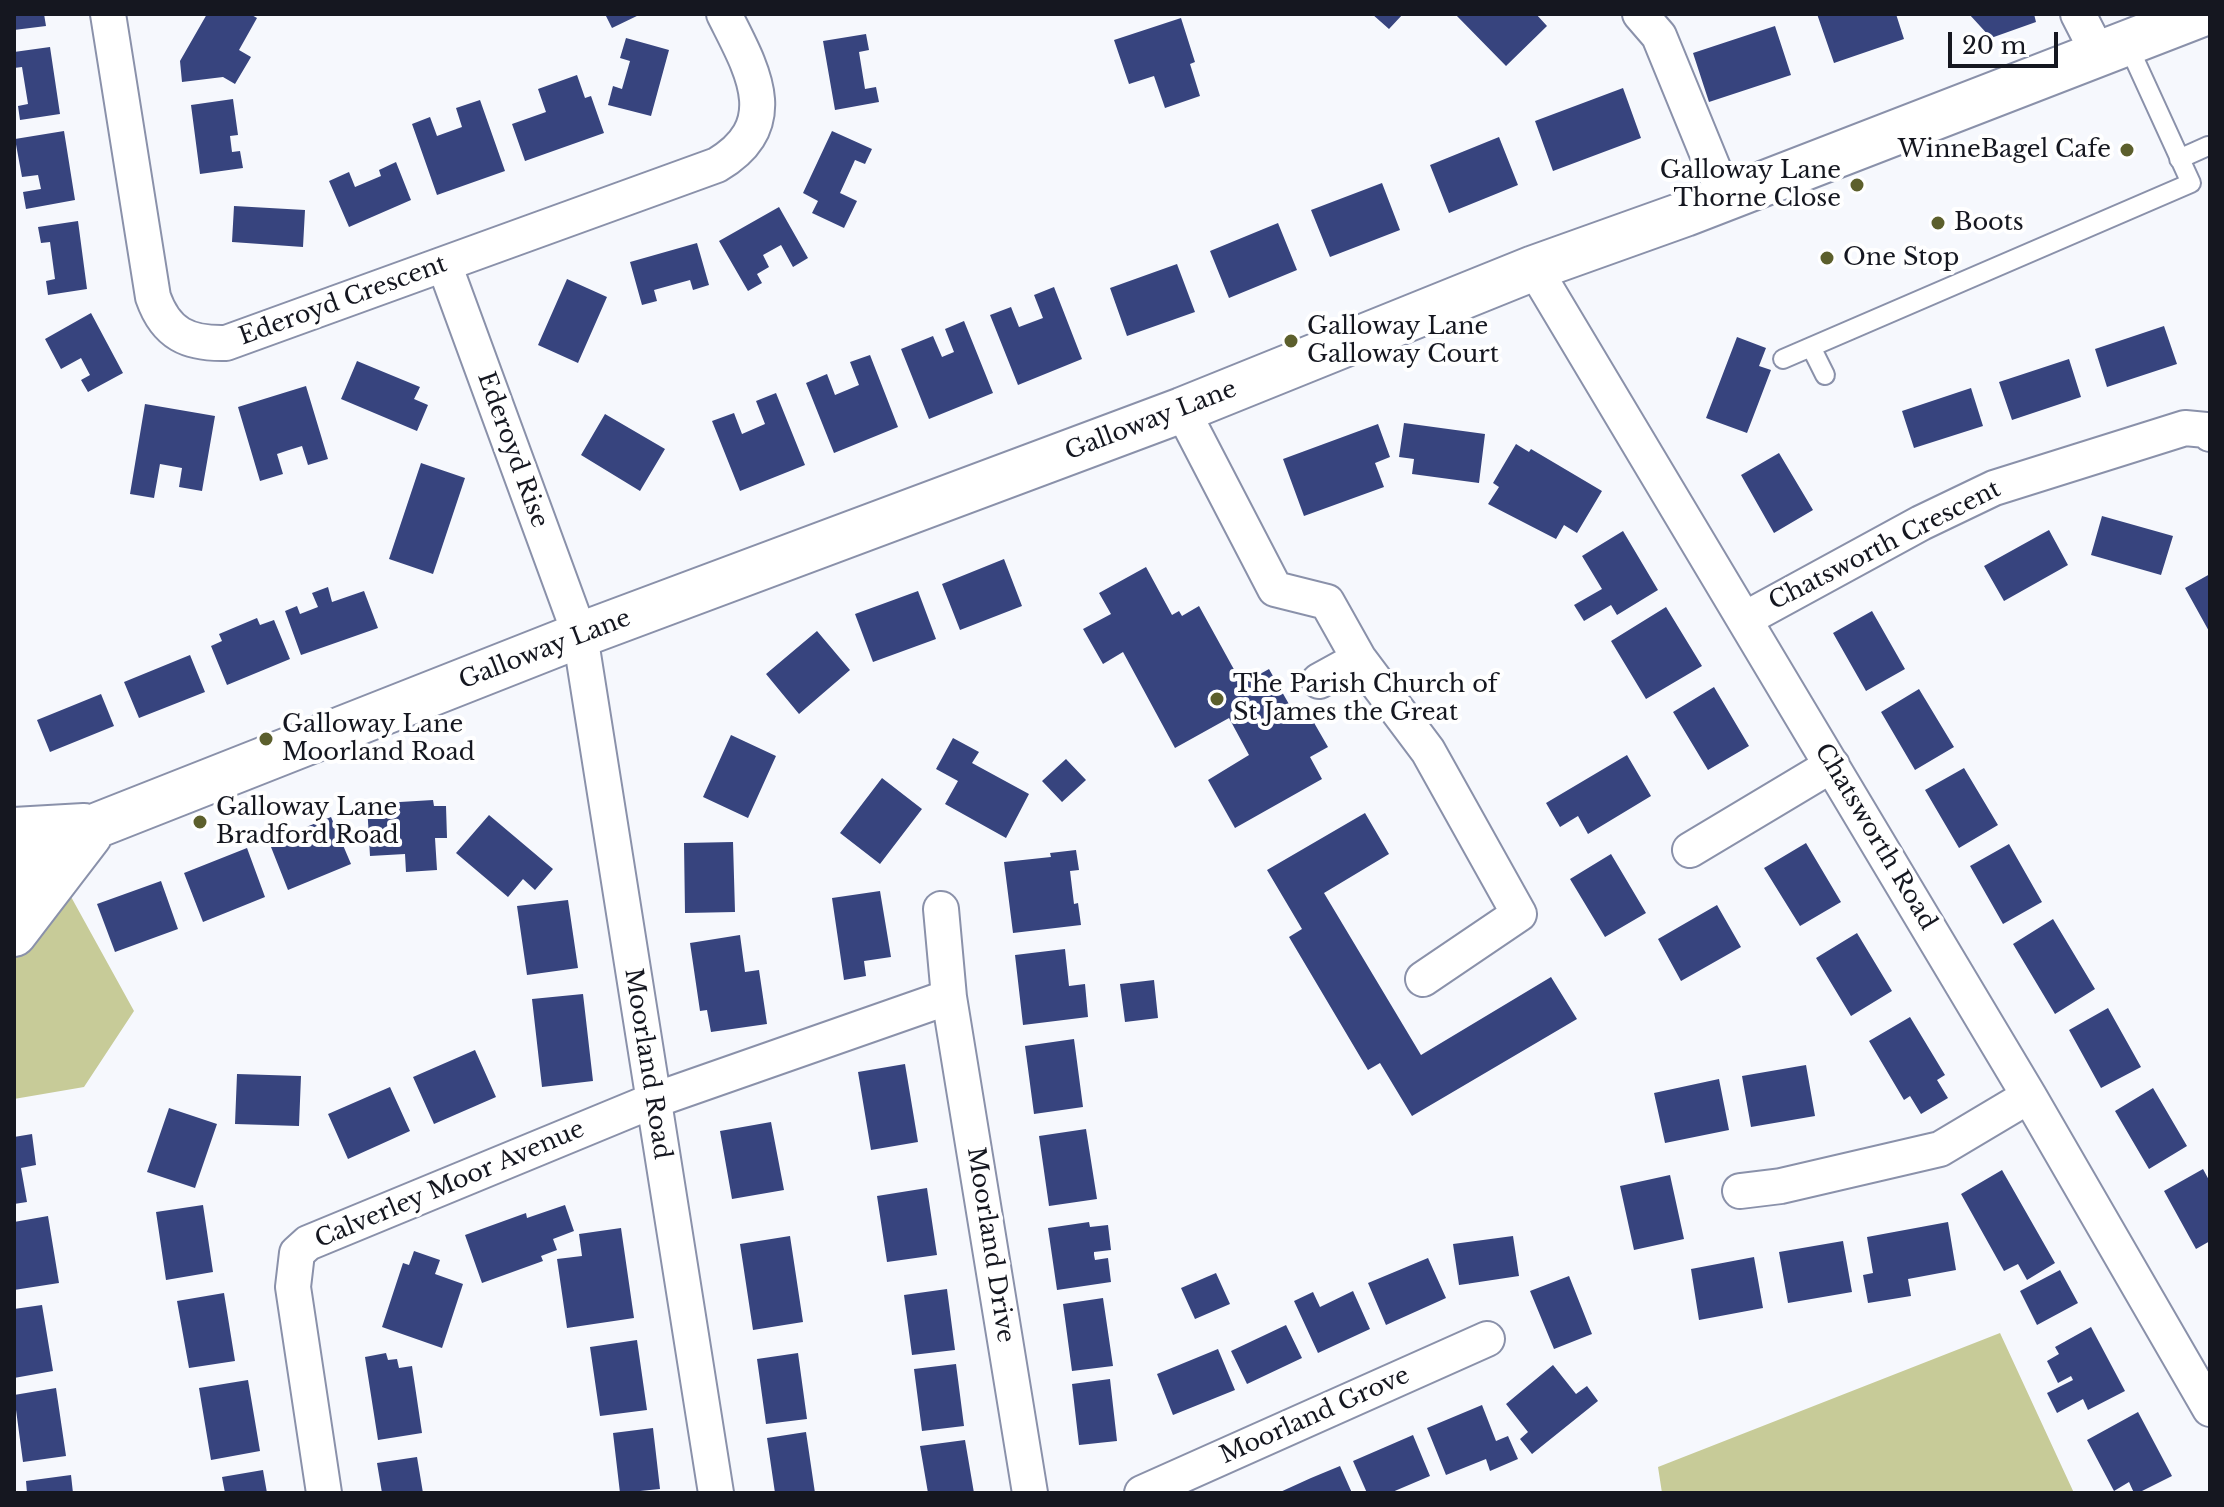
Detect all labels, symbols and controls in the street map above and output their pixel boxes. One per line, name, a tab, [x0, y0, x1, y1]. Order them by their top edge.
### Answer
scale bar	[1952, 16, 2062, 66]
text: 20 m	[1962, 31, 2027, 60]
place label: WinneBagel Cafe	[1898, 136, 2111, 164]
marker: WinneBagel Cafe	[2118, 141, 2136, 159]
place label: Galloway Lane Thorne Close	[1660, 157, 1841, 213]
marker: Galloway Lane Thorne Close	[1848, 176, 1866, 194]
place label: Boots	[1954, 209, 2024, 237]
marker: Boots	[1929, 214, 1947, 232]
place label: One Stop	[1843, 244, 1959, 272]
marker: One Stop	[1818, 249, 1836, 267]
street label: Ederoyd Crescent	[235, 250, 451, 352]
place label: Galloway Lane Galloway Court	[1307, 313, 1499, 369]
marker: Galloway Lane Galloway Court	[1282, 332, 1300, 350]
street label: Ederoyd Rise	[471, 368, 553, 532]
street label: Galloway Lane	[1061, 375, 1241, 467]
street label: Chatsworth Crescent	[1764, 475, 2006, 617]
street label: Galloway Lane	[455, 604, 635, 696]
place label: The Parish Church of St James the Great	[1233, 671, 1498, 727]
marker: The Parish Church of St James the Great	[1208, 690, 1226, 708]
place label: Galloway Lane Moorland Road	[282, 711, 475, 767]
marker: Galloway Lane Moorland Road	[257, 730, 275, 748]
street label: Chatsworth Road	[1808, 739, 1942, 935]
place label: Galloway Lane Bradford Road	[216, 794, 399, 850]
marker: Galloway Lane Bradford Road	[191, 813, 209, 831]
street label: Moorland Road	[618, 966, 676, 1162]
street label: Calverley Moor Avenue	[311, 1115, 589, 1255]
street label: Moorland Drive	[960, 1145, 1020, 1345]
street label: Moorland Grove	[1216, 1361, 1414, 1471]

